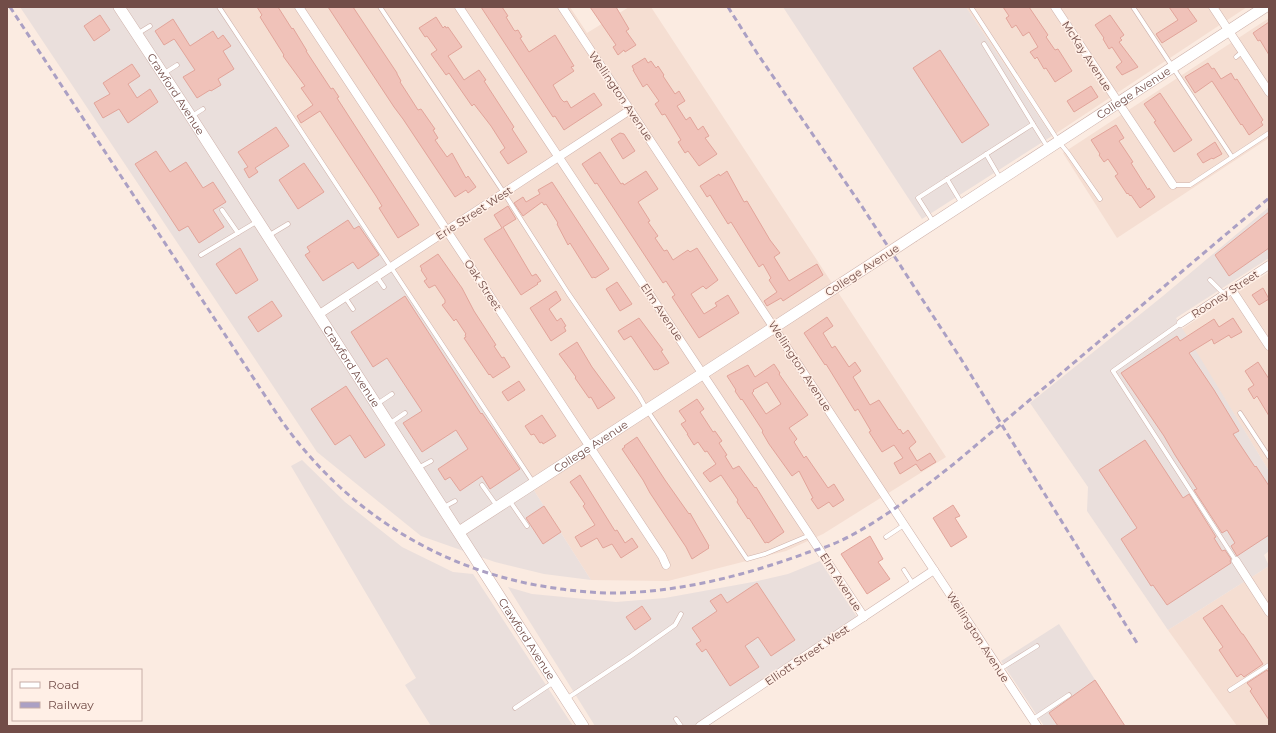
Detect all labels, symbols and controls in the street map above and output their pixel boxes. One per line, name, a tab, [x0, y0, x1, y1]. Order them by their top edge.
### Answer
street label: McKay Avenue	[1059, 18, 1115, 94]
street label: Wellington Avenue	[586, 49, 656, 144]
street label: Crawford Avenue	[144, 51, 208, 138]
street label: College Avenue	[1094, 63, 1173, 122]
street label: Erie Street West	[433, 183, 515, 243]
street label: College Avenue	[822, 241, 902, 299]
street label: Oak Street	[461, 257, 505, 314]
street label: Rooney Street	[1189, 267, 1262, 321]
street label: Elm Avenue	[638, 281, 687, 344]
street label: Wellington Avenue	[766, 318, 835, 414]
street label: Crawford Avenue	[320, 323, 383, 410]
street label: College Avenue	[551, 417, 631, 476]
street label: Elm Avenue	[817, 550, 865, 614]
street label: Wellington Avenue	[944, 589, 1013, 685]
street label: Crawford Avenue	[495, 595, 559, 683]
street label: Elliott Street West	[762, 621, 852, 688]
legend	[12, 669, 142, 721]
text: Road	[48, 677, 79, 692]
text: Railway	[48, 697, 94, 712]

